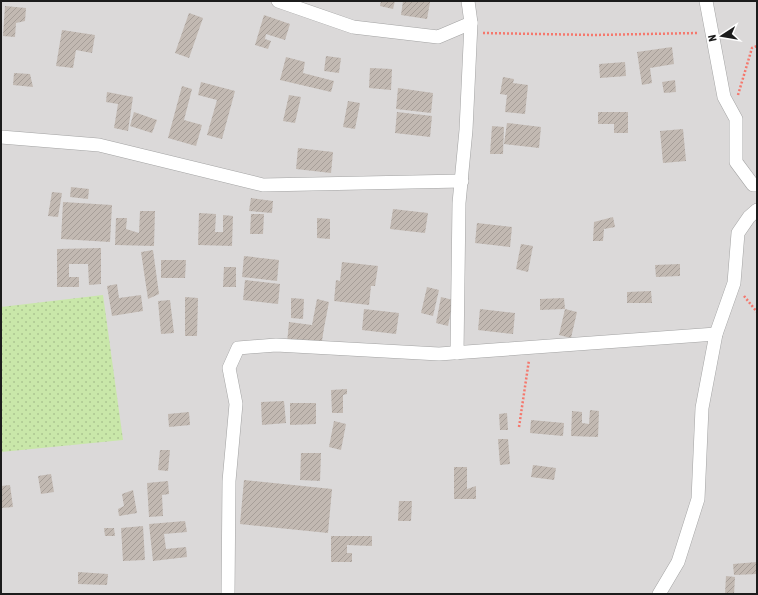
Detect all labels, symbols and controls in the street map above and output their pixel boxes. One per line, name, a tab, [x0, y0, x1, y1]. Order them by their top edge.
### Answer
north arrow	[702, 16, 742, 56]
text: N	[706, 34, 719, 43]

